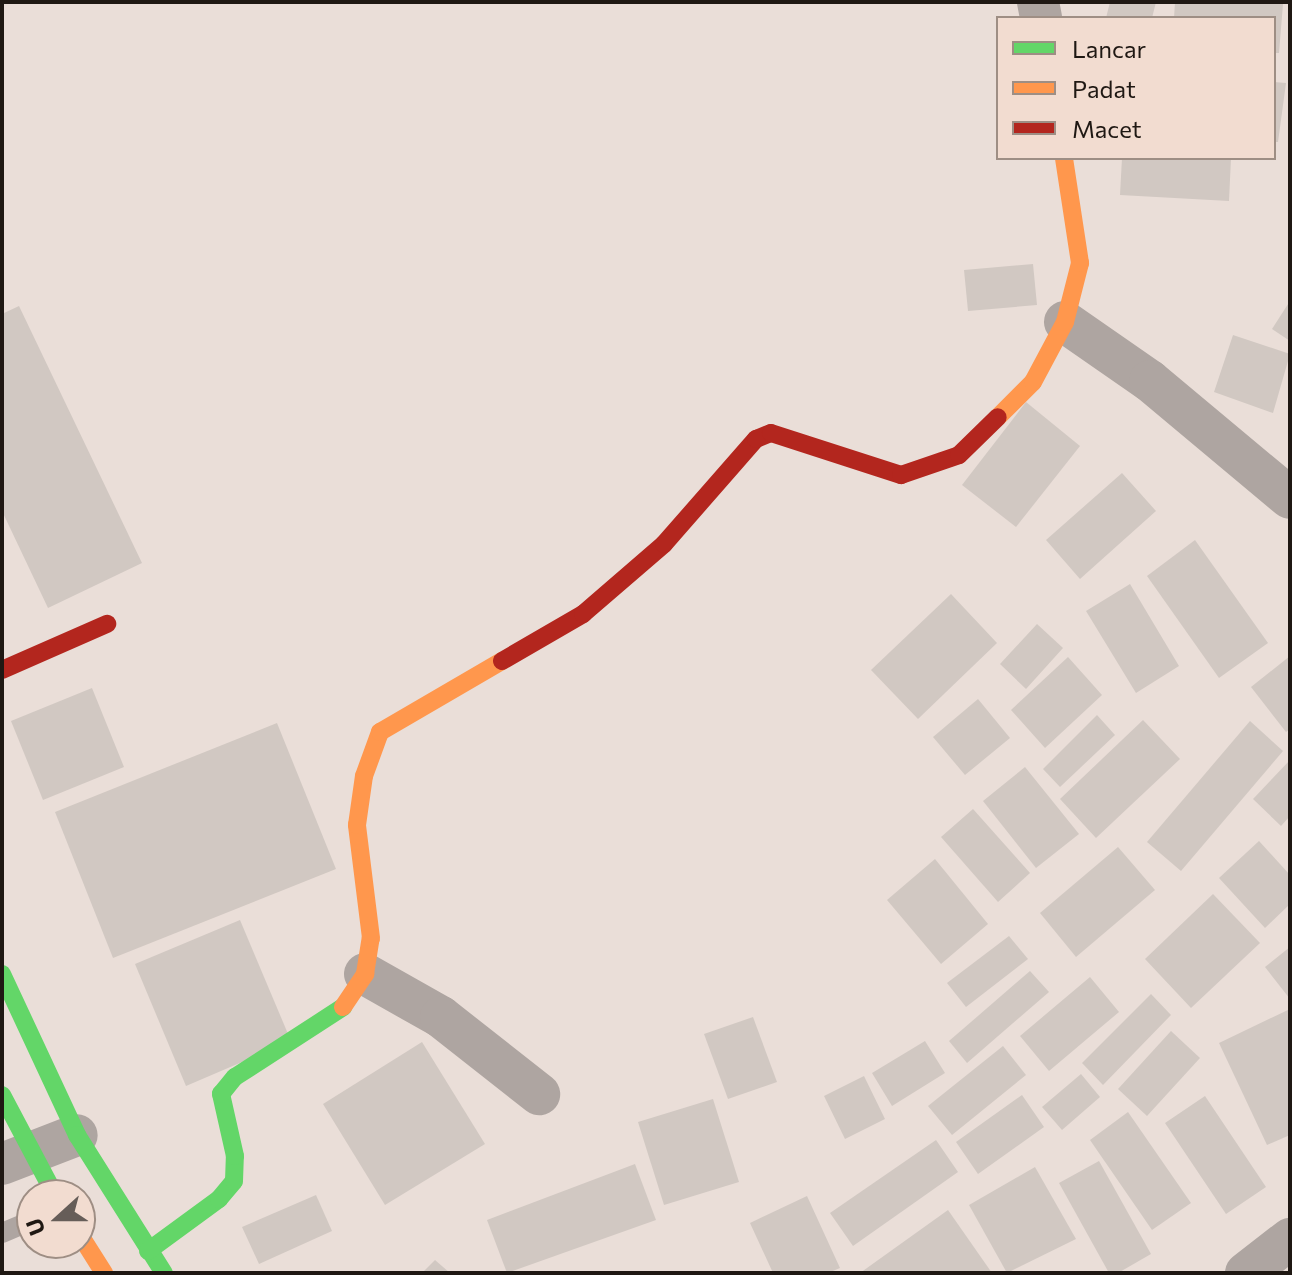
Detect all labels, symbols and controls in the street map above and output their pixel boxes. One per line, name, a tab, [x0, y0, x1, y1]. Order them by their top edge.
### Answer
legend	[996, 16, 1276, 160]
text: Lancar	[1072, 34, 1146, 63]
text: Padat	[1072, 74, 1136, 103]
text: Macet	[1072, 114, 1142, 143]
north arrow	[16, 1179, 96, 1259]
text: U	[20, 1215, 50, 1239]

